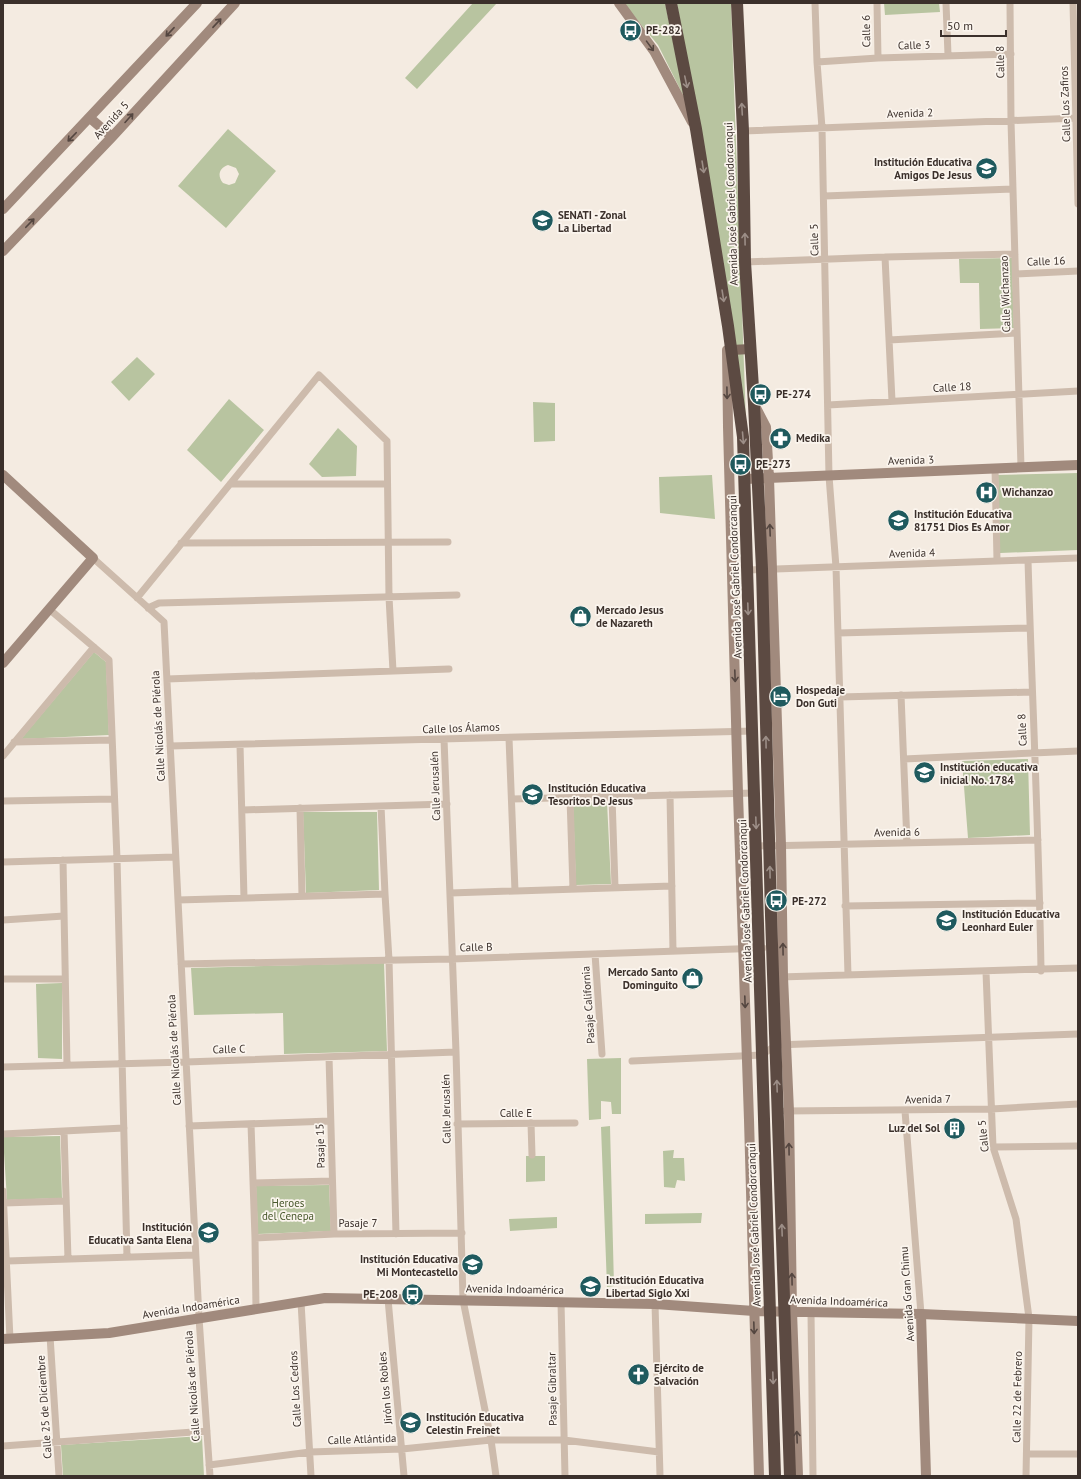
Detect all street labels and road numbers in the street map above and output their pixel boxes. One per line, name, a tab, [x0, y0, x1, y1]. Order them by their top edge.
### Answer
street label: Calle 6	[859, 15, 873, 47]
street label: Calle 3	[898, 37, 930, 53]
street label: Calle 8	[993, 46, 1007, 78]
street label: Calle Los Zafiros	[1057, 65, 1073, 142]
street label: Avenida 5	[90, 98, 132, 142]
street label: Avenida 2	[887, 105, 933, 121]
street label: Avenida José Gabriel Condorcanqui	[721, 122, 741, 286]
street label: Calle 5	[806, 224, 822, 256]
street label: Calle 16	[1027, 253, 1065, 269]
street label: Calle Wichanzao	[997, 255, 1013, 333]
street label: Calle 18	[932, 379, 972, 395]
street label: Avenida 3	[888, 452, 934, 468]
street label: Avenida José Gabriel Condorcanqui	[725, 495, 745, 659]
street label: Avenida 4	[889, 545, 935, 561]
street label: Calle Nicolás de Piérola	[148, 670, 168, 782]
street label: Calle 8	[1014, 713, 1030, 747]
street label: Calle los Álamos	[422, 720, 500, 736]
street label: Calle Jerusalén	[427, 751, 443, 821]
street label: Avenida José Gabriel Condorcanqui	[735, 819, 755, 983]
street label: Avenida 6	[874, 825, 920, 839]
street label: Calle B	[459, 939, 493, 955]
street label: Pasaje California	[578, 966, 598, 1044]
street label: Calle Nicolás de Piérola	[164, 994, 184, 1106]
street label: Calle C	[212, 1041, 246, 1057]
street label: Calle Jerusalén	[438, 1074, 454, 1144]
street label: Avenida 7	[905, 1092, 951, 1106]
street label: Calle E	[500, 1106, 532, 1120]
street label: Calle 5	[974, 1119, 992, 1153]
street label: Pasaje 15	[312, 1123, 328, 1169]
street label: Avenida José Gabriel Condorcanqui	[744, 1143, 764, 1307]
street label: Pasaje 7	[339, 1216, 377, 1230]
street label: Avenida Gran Chimu	[897, 1246, 917, 1342]
street label: Avenida Indoamérica	[466, 1281, 564, 1297]
street label: Avenida Indoamérica	[141, 1292, 241, 1322]
street label: Avenida Indoamérica	[790, 1292, 888, 1310]
street label: Calle Nicolás de Piérola	[181, 1330, 203, 1442]
street label: Calle Los Cedros	[286, 1350, 304, 1428]
street label: Jirón los Robles	[375, 1351, 395, 1426]
street label: Calle 22 de Febrero	[1009, 1351, 1025, 1443]
street label: Pasaje Gibraltar	[544, 1352, 560, 1426]
street label: Calle 25 de Diciembre	[33, 1354, 55, 1459]
street label: Calle Atlántida	[327, 1431, 397, 1447]

